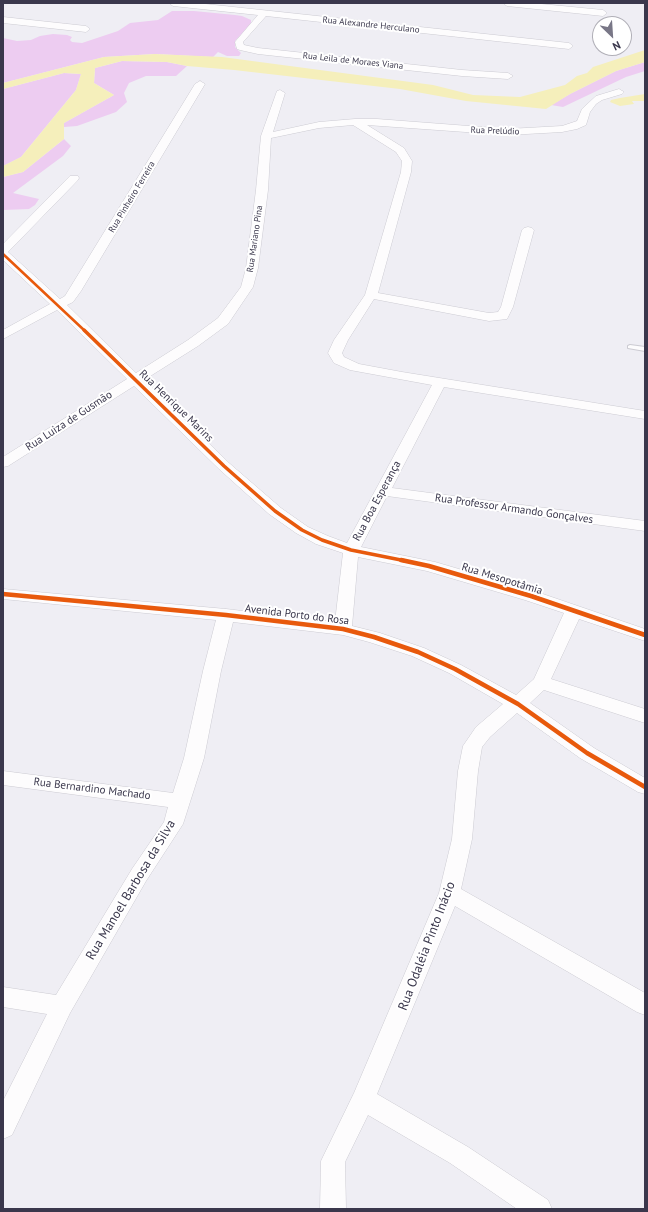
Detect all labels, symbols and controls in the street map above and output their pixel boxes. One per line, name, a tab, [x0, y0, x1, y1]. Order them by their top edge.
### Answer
street label: Rua Alexandre Herculano	[322, 15, 420, 35]
north arrow	[592, 16, 632, 56]
text: N	[610, 38, 623, 54]
street label: Rua Leila de Moraes Viana	[302, 50, 404, 72]
street label: Rua Prelúdio	[470, 125, 520, 137]
street label: Rua Pinheiro Ferreira	[106, 159, 158, 235]
street label: Rua Mariano Pina	[245, 205, 265, 273]
street label: Rua Henrique Marins	[136, 367, 216, 445]
street label: Rua Luiza de Gusmão	[23, 388, 115, 454]
street label: Rua Boa Esperança	[350, 459, 404, 543]
street label: Rua Professor Armando Gonçalves	[434, 491, 594, 527]
street label: Rua Mesopotâmia	[460, 560, 544, 598]
street label: Avenida Porto do Rosa	[244, 602, 350, 628]
street label: Rua Bernardino Machado	[33, 775, 151, 803]
street label: Rua Manoel Barbosa da Silva	[83, 817, 179, 963]
street label: Rua Odaléia Pinto Inácio	[395, 879, 459, 1013]

